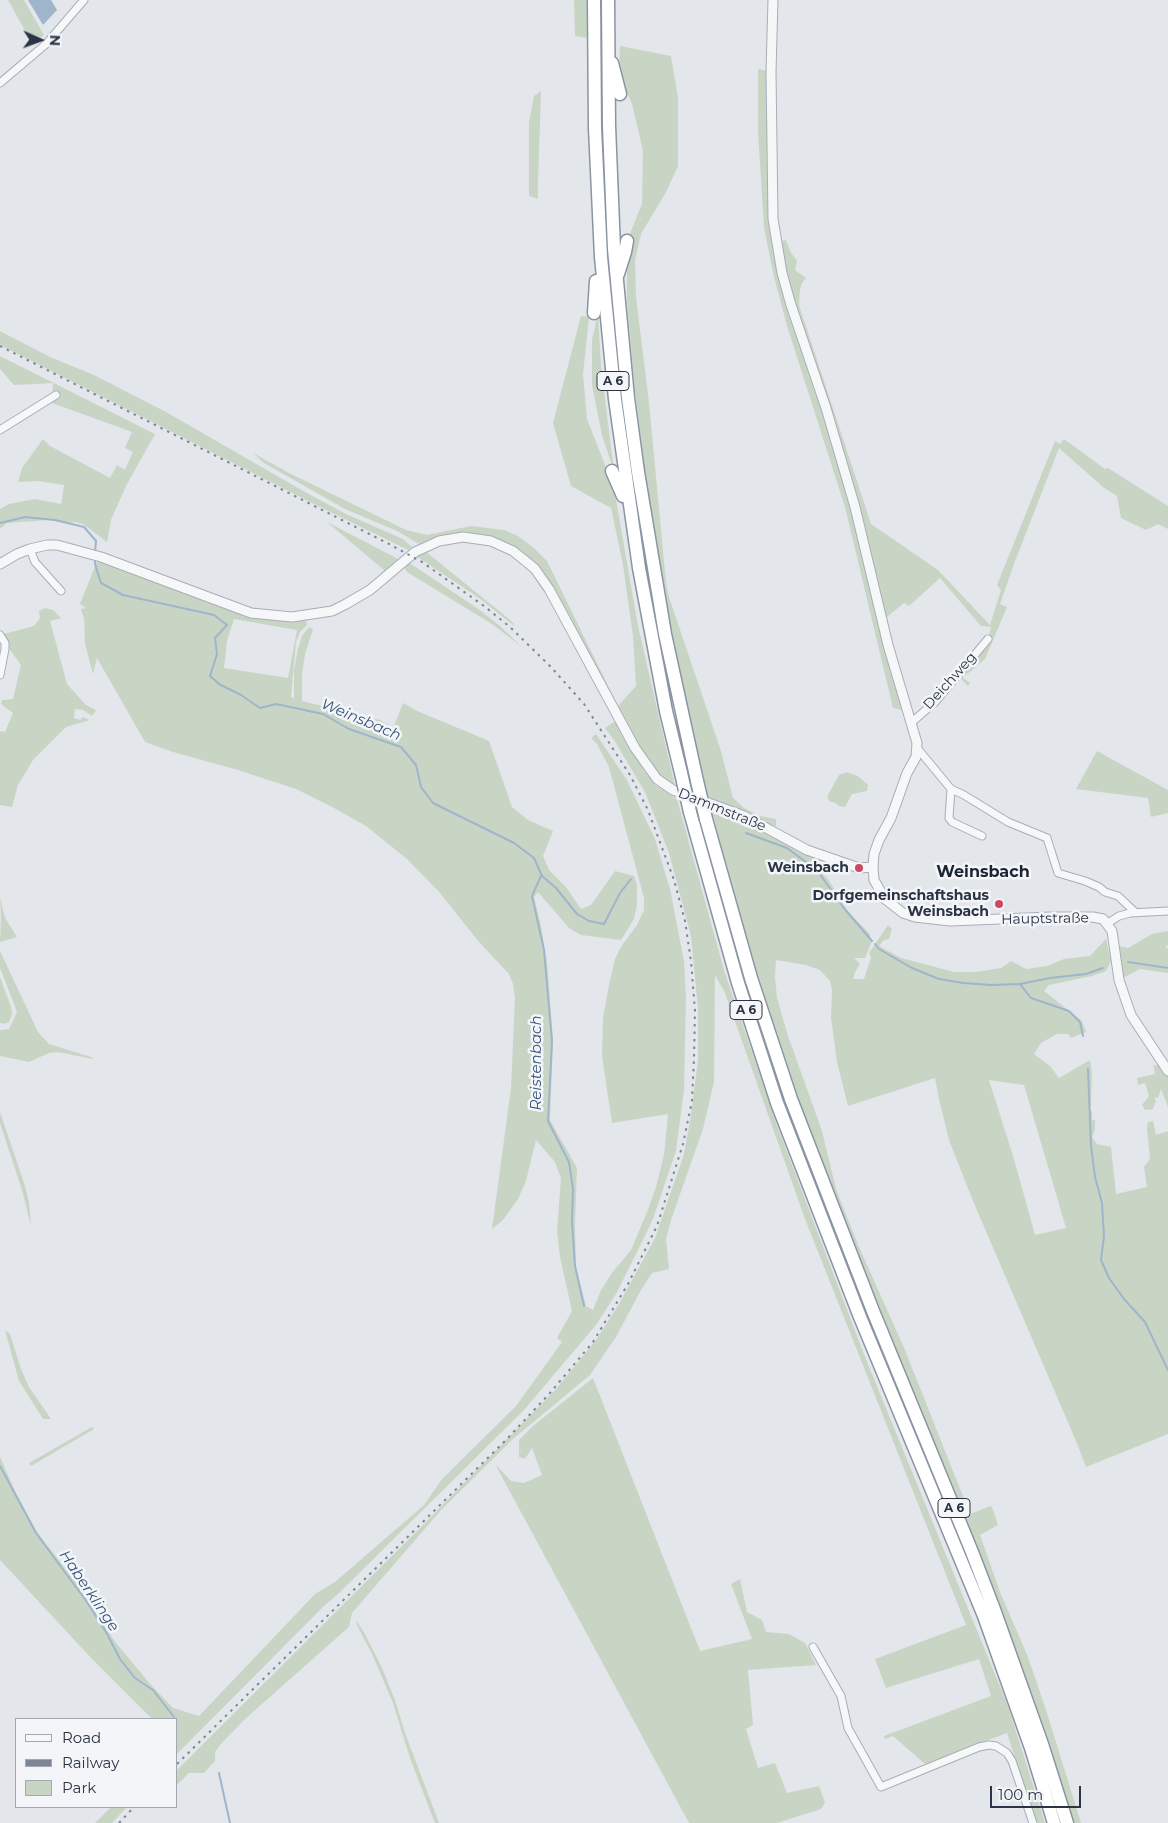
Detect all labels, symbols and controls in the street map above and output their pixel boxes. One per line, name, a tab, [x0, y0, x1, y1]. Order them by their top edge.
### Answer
north arrow	[15, 15, 65, 65]
text: N	[46, 35, 64, 46]
road number: A 6	[597, 372, 629, 391]
street label: Deichweg	[920, 649, 980, 713]
water label: Weinsbach	[318, 695, 404, 745]
street label: Dammstraße	[676, 785, 768, 835]
place label: Weinsbach	[767, 860, 849, 876]
marker: Weinsbach	[853, 862, 865, 874]
district label: Weinsbach	[936, 862, 1030, 882]
place label: Dorfgemeinschaftshaus Weinsbach	[813, 888, 989, 920]
marker: Dorfgemeinschaftshaus Weinsbach	[993, 898, 1005, 910]
street label: Hauptstraße	[1001, 910, 1089, 928]
road number: A 6	[730, 1000, 762, 1020]
water label: Reistenbach	[528, 1015, 546, 1111]
road number: A 6	[938, 1499, 970, 1518]
water label: Haberklinge	[55, 1547, 123, 1635]
legend	[15, 1718, 178, 1808]
text: Road	[62, 1728, 101, 1747]
text: Railway	[62, 1753, 119, 1772]
scale bar	[993, 1776, 1084, 1808]
text: Park	[62, 1778, 96, 1797]
text: 100 m	[998, 1785, 1043, 1804]

